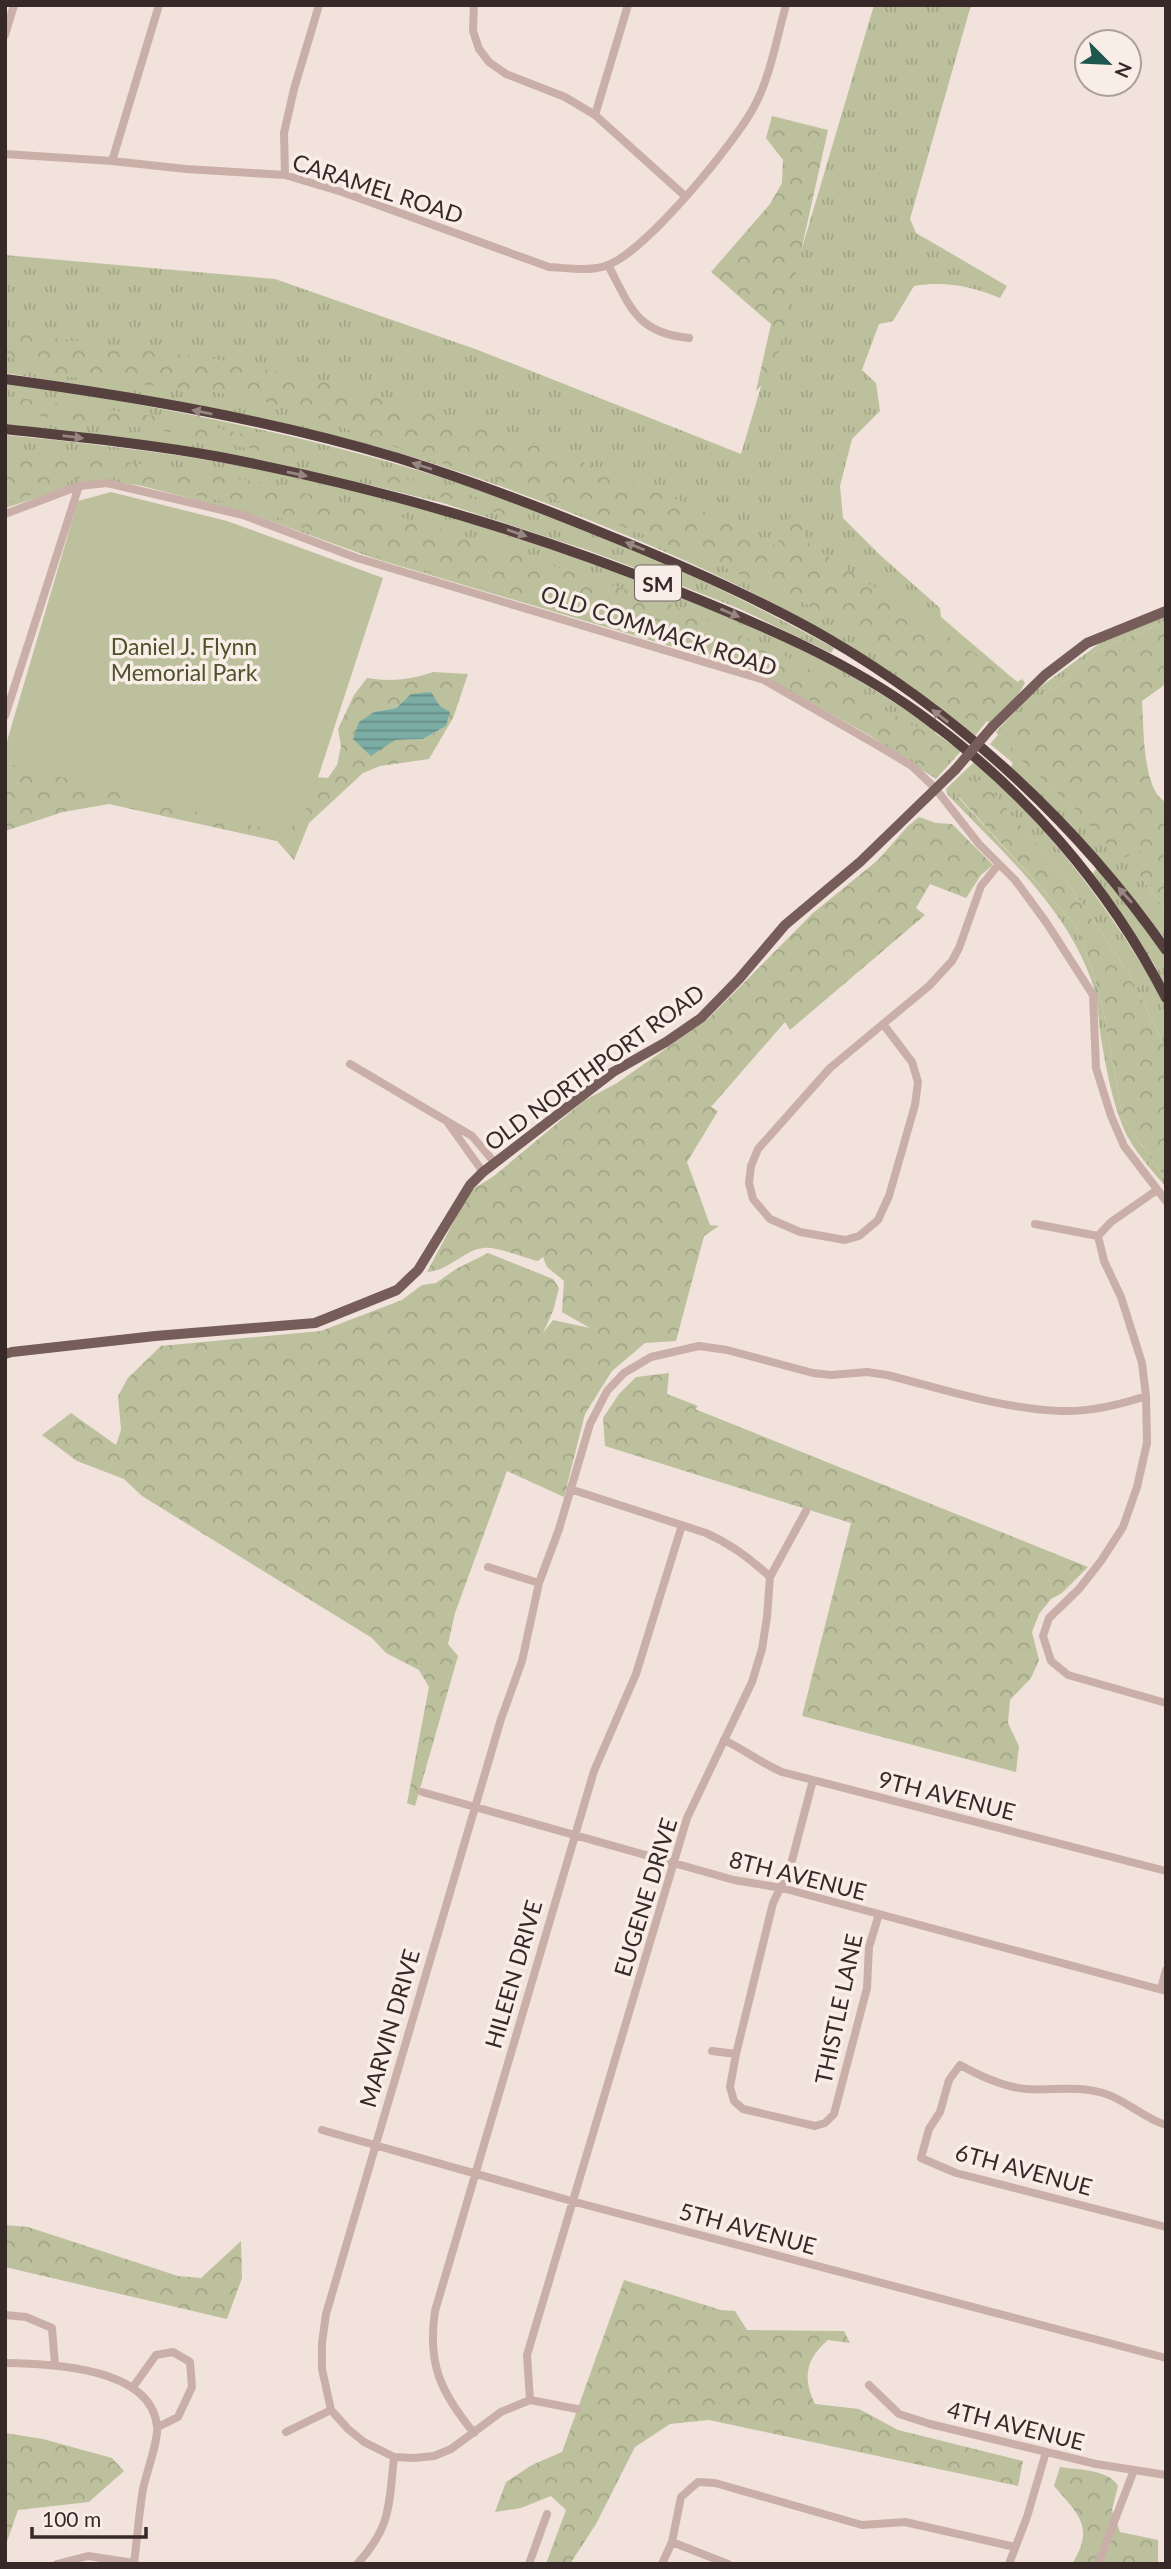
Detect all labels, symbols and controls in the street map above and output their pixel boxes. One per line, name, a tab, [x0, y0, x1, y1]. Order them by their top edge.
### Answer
north arrow	[1073, 28, 1143, 98]
text: N	[1111, 59, 1137, 81]
street label: CARAMEL ROAD	[289, 147, 467, 229]
one-way arrow	[191, 406, 213, 417]
one-way arrow	[62, 431, 84, 442]
one-way arrow	[412, 461, 433, 471]
one-way arrow	[286, 469, 308, 480]
one-way arrow	[507, 528, 528, 539]
one-way arrow	[625, 540, 646, 551]
road number: SM	[635, 566, 681, 600]
street label: OLD COMMACK ROAD	[537, 579, 781, 681]
one-way arrow	[720, 607, 741, 618]
park label: Daniel J. Flynn Memorial Park	[111, 632, 258, 686]
one-way arrow	[931, 709, 949, 723]
one-way arrow	[1117, 886, 1133, 904]
street label: OLD NORTHPORT ROAD	[479, 978, 709, 1156]
street label: 9TH AVENUE	[875, 1764, 1019, 1826]
street label: EUGENE DRIVE	[608, 1814, 682, 1980]
street label: 8TH AVENUE	[726, 1844, 870, 1906]
street label: HILEEN DRIVE	[478, 1897, 548, 2051]
street label: THISTLE LANE	[808, 1931, 868, 2087]
street label: MARVIN DRIVE	[353, 1946, 425, 2110]
street label: 6TH AVENUE	[952, 2137, 1096, 2201]
street label: 5TH AVENUE	[676, 2196, 820, 2260]
street label: 4TH AVENUE	[944, 2394, 1088, 2456]
scale bar	[32, 2496, 145, 2540]
text: 100 m	[42, 2506, 101, 2531]

